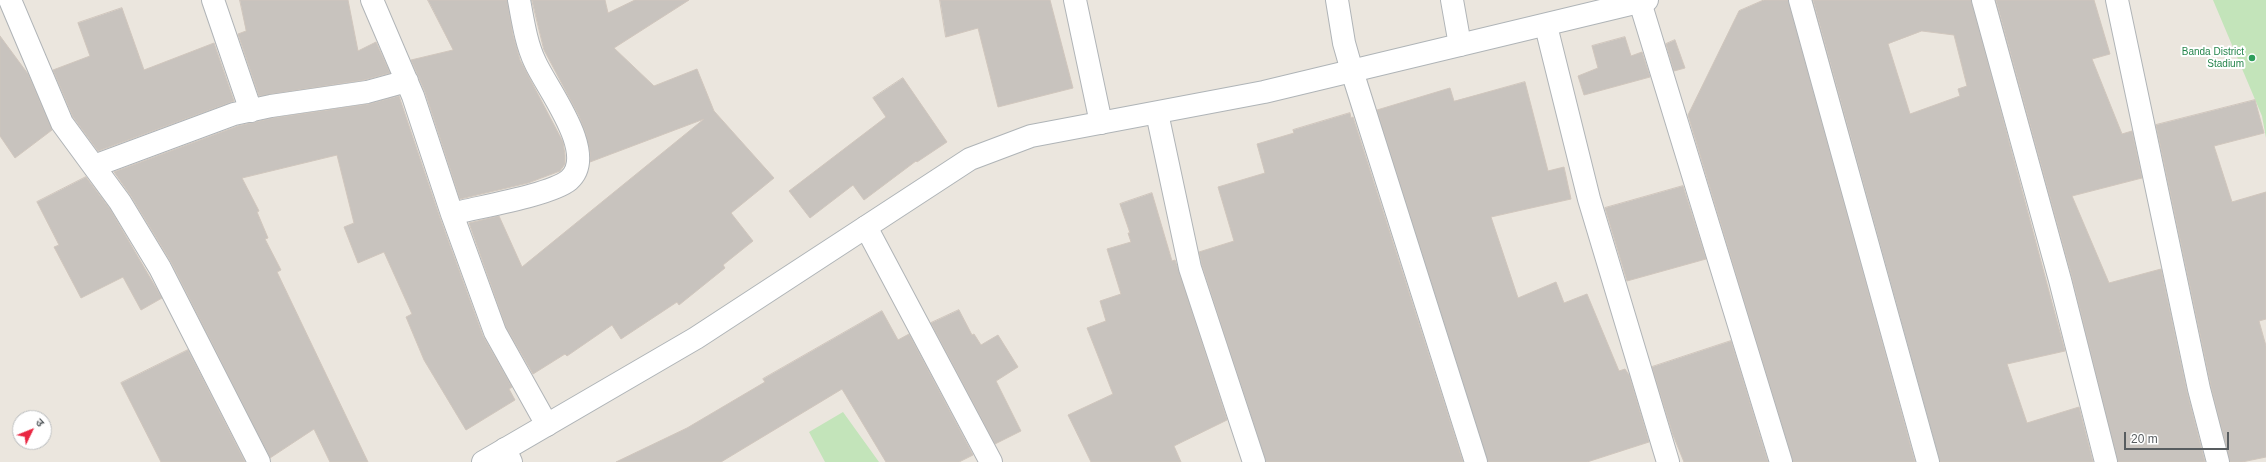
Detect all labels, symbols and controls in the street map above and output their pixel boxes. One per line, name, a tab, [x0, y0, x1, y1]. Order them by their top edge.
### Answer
place label: Banda District Stadium	[2182, 46, 2244, 70]
marker: Banda District Stadium	[2247, 53, 2257, 63]
north arrow	[12, 410, 52, 450]
text: उ	[33, 416, 47, 429]
scale bar	[2126, 424, 2231, 450]
text: 20 m	[2131, 432, 2158, 446]

